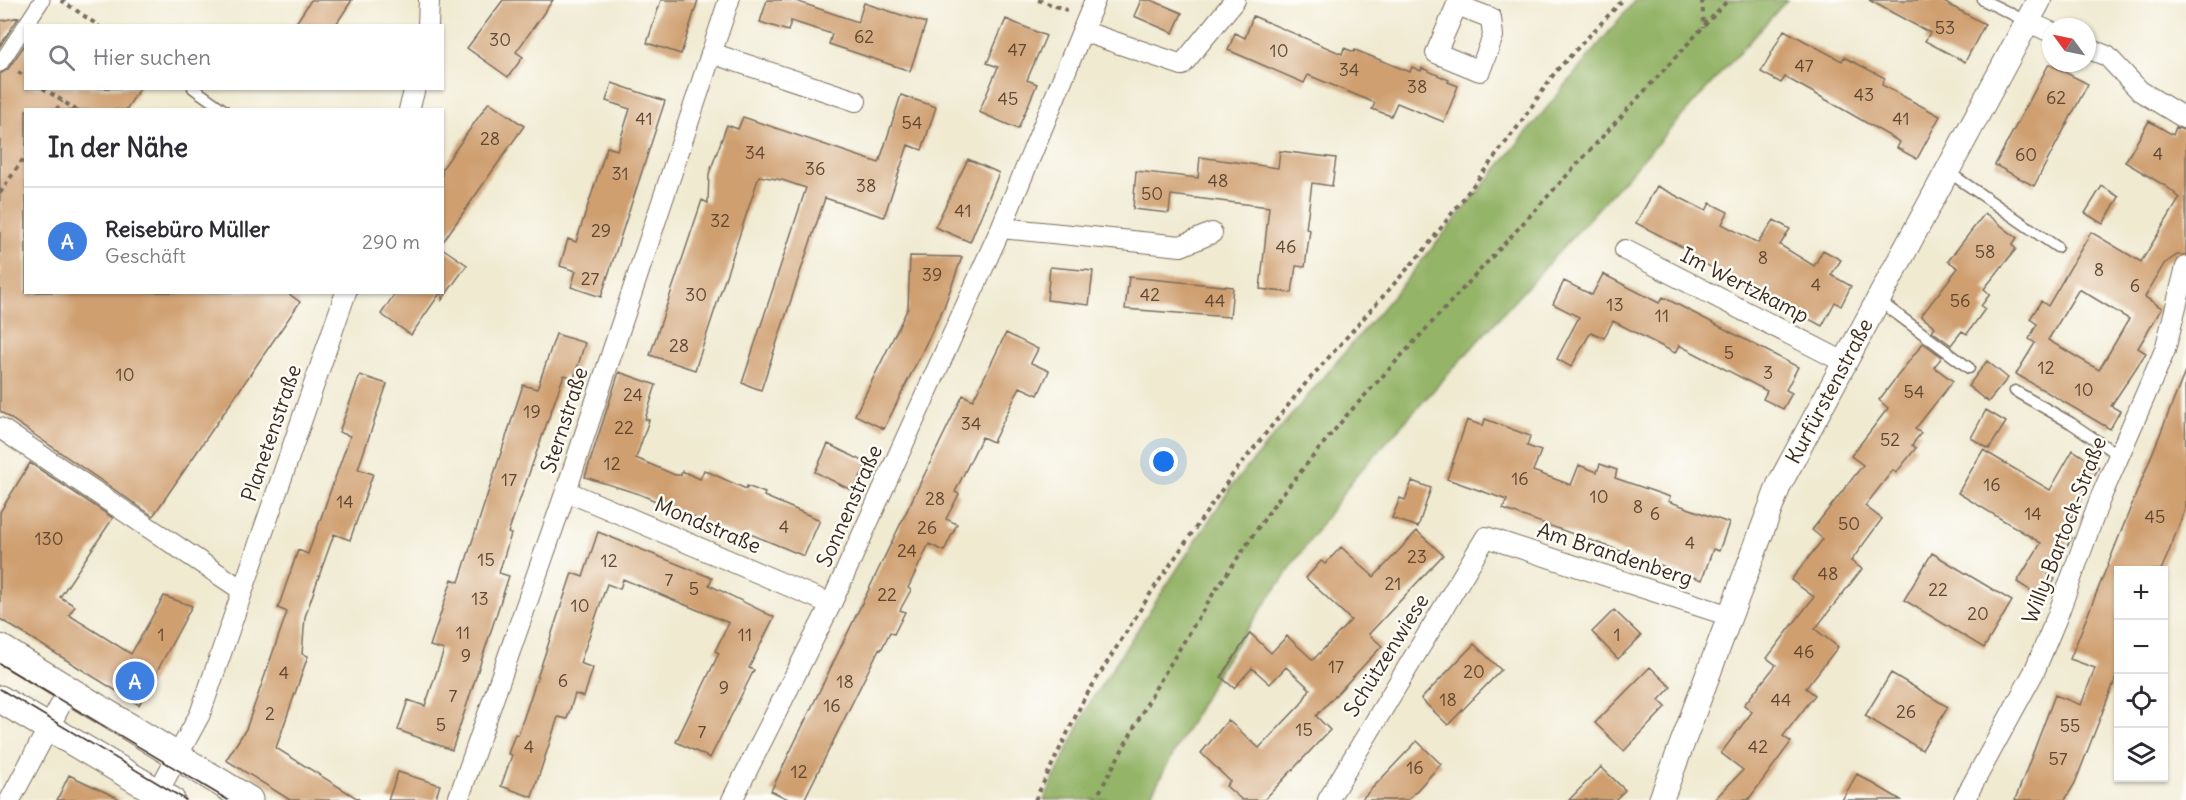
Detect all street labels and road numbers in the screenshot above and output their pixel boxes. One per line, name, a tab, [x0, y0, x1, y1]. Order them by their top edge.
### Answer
street label: Im Wertzkamp	[1676, 241, 1814, 329]
street label: Kurfürstenstraße	[1779, 314, 1879, 468]
street label: Planetenstraße	[235, 361, 307, 505]
street label: Sternstraße	[534, 364, 594, 476]
street label: Willy-Bartock-Straße	[2016, 433, 2112, 627]
street label: Sonnenstraße	[810, 441, 888, 571]
street label: Mondstraße	[651, 491, 765, 559]
street label: Am Brandenberg	[1534, 516, 1696, 592]
street label: Schützenwiese	[1337, 588, 1435, 722]

